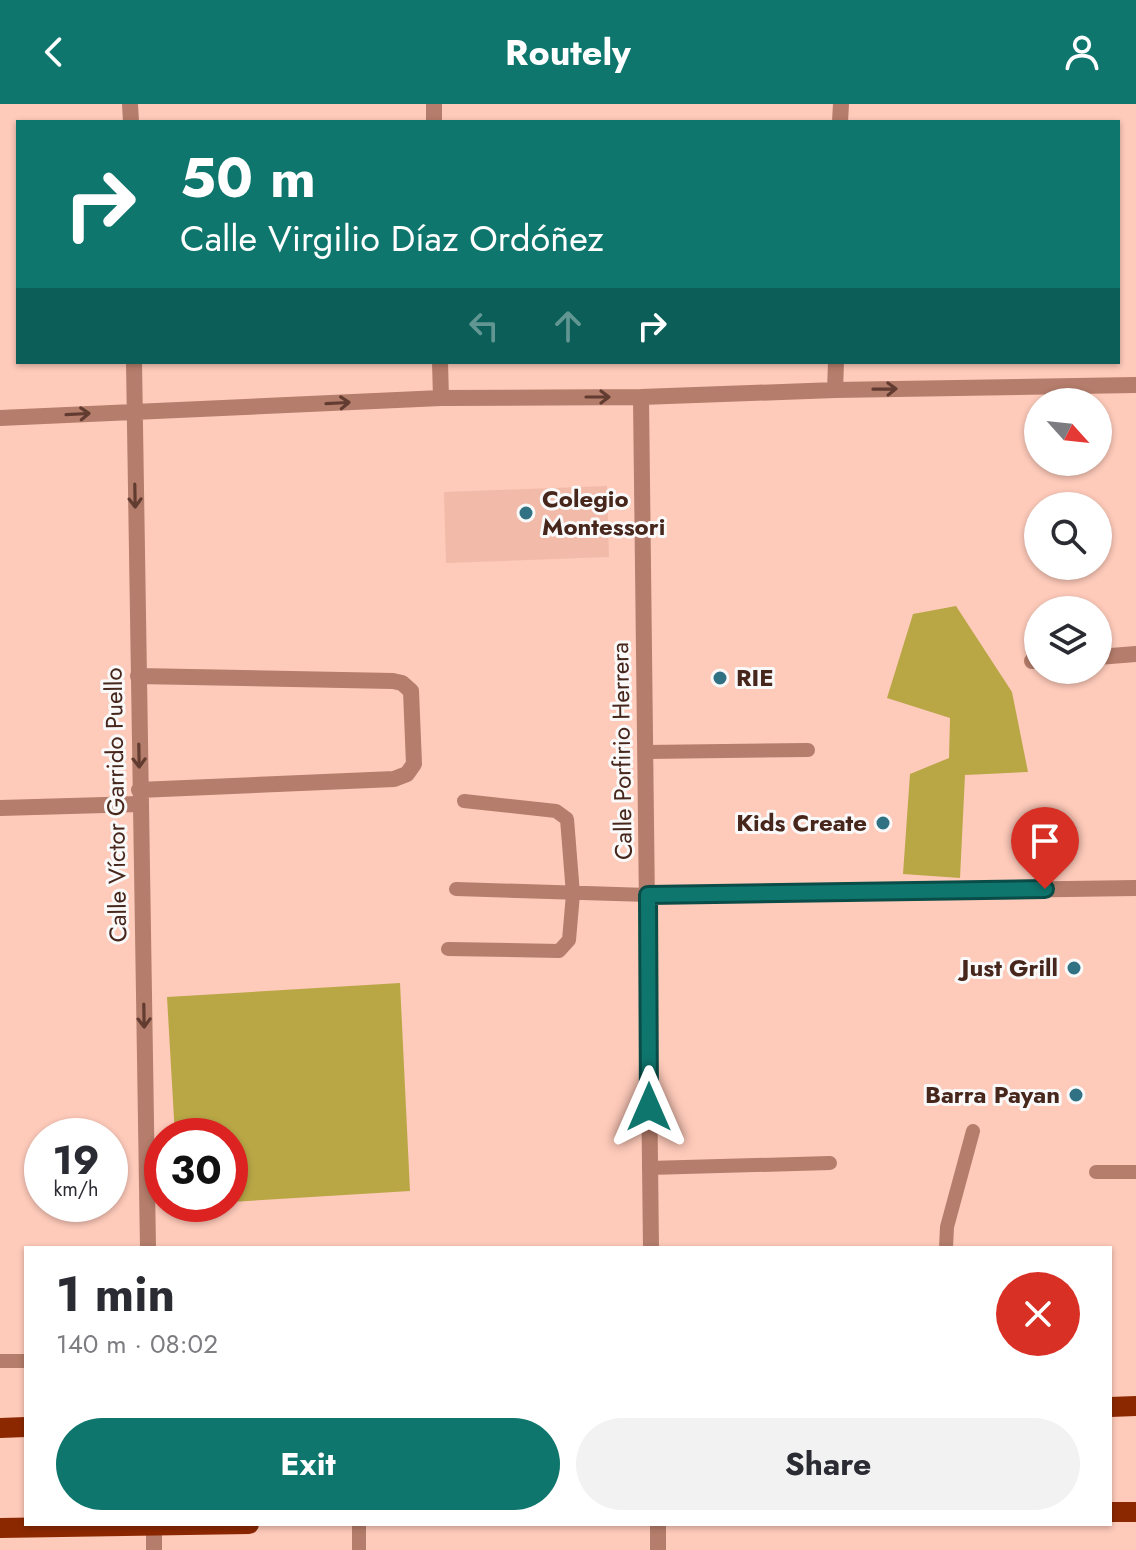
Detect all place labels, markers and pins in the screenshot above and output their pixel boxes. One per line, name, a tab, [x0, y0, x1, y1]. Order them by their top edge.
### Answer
place label: Colegio Montessori	[542, 481, 665, 544]
marker: Colegio Montessori	[517, 504, 535, 522]
place label: RIE	[736, 660, 774, 695]
marker: RIE	[711, 669, 729, 687]
place label: Kids Create	[736, 805, 867, 840]
pin	[1011, 807, 1079, 889]
marker: Kids Create	[874, 814, 892, 832]
place label: Just Grill	[958, 950, 1058, 985]
marker: Just Grill	[1065, 959, 1083, 977]
place label: Barra Payan	[925, 1077, 1060, 1112]
marker: Barra Payan	[1067, 1086, 1085, 1104]

